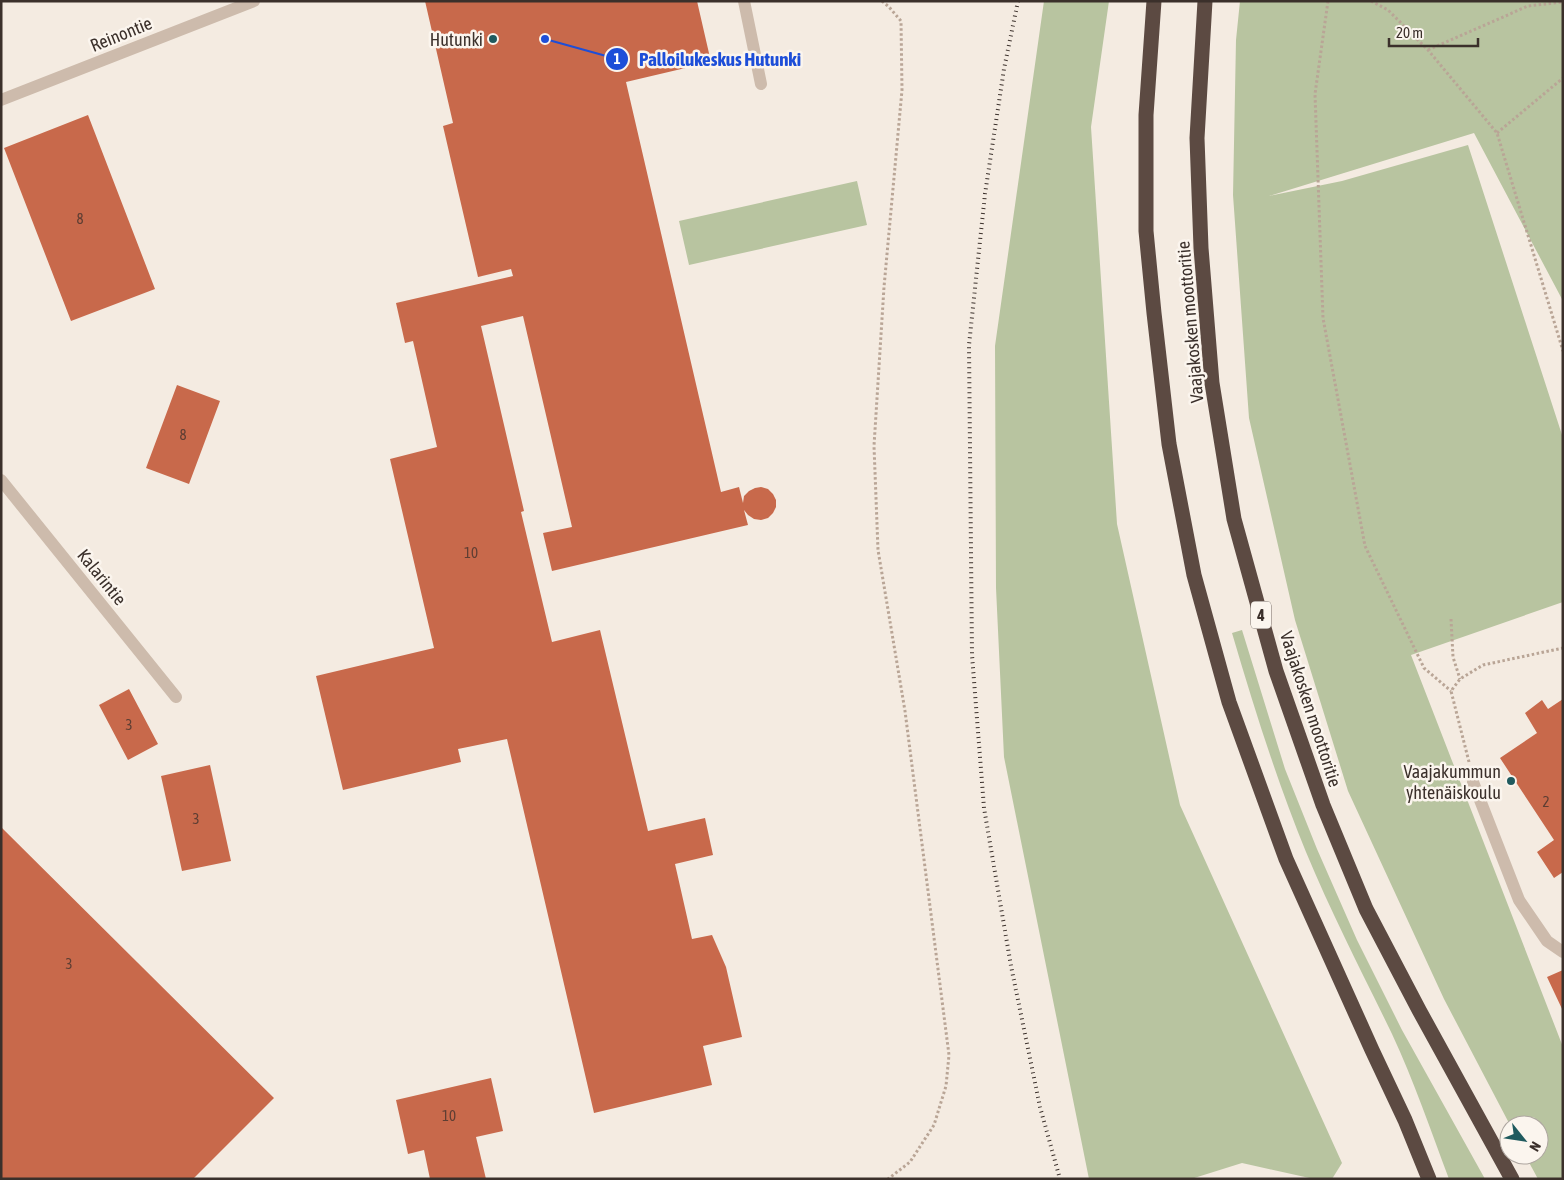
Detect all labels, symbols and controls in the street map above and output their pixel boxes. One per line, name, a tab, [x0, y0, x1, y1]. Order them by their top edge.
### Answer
street label: Reinontie	[87, 12, 155, 56]
scale bar	[1389, 15, 1478, 47]
text: 20 m	[1396, 24, 1423, 41]
place label: Hutunki	[430, 29, 483, 50]
marker: Hutunki	[487, 33, 499, 45]
callout: Palloilukeskus Hutunki	[604, 42, 811, 76]
text: Palloilukeskus Hutunki	[639, 48, 801, 70]
text: 1	[613, 50, 621, 67]
house number: 8	[76, 210, 84, 227]
street label: Vaajakosken moottoritie	[1172, 240, 1208, 404]
house number: 8	[179, 426, 187, 443]
house number: 10	[464, 544, 478, 561]
street label: Kalarintie	[73, 545, 131, 609]
road number: 4	[1251, 602, 1271, 628]
street label: Vaajakosken moottoritie	[1276, 629, 1346, 789]
house number: 3	[125, 716, 133, 733]
place label: Vaajakummun yhtenäiskoulu	[1404, 761, 1501, 803]
marker: Vaajakummun yhtenäiskoulu	[1505, 775, 1517, 787]
house number: 2	[1542, 793, 1550, 810]
house number: 3	[192, 810, 200, 827]
house number: 3	[65, 955, 73, 972]
house number: 10	[442, 1107, 456, 1124]
north arrow	[1499, 1115, 1549, 1165]
text: N	[1526, 1139, 1544, 1154]

